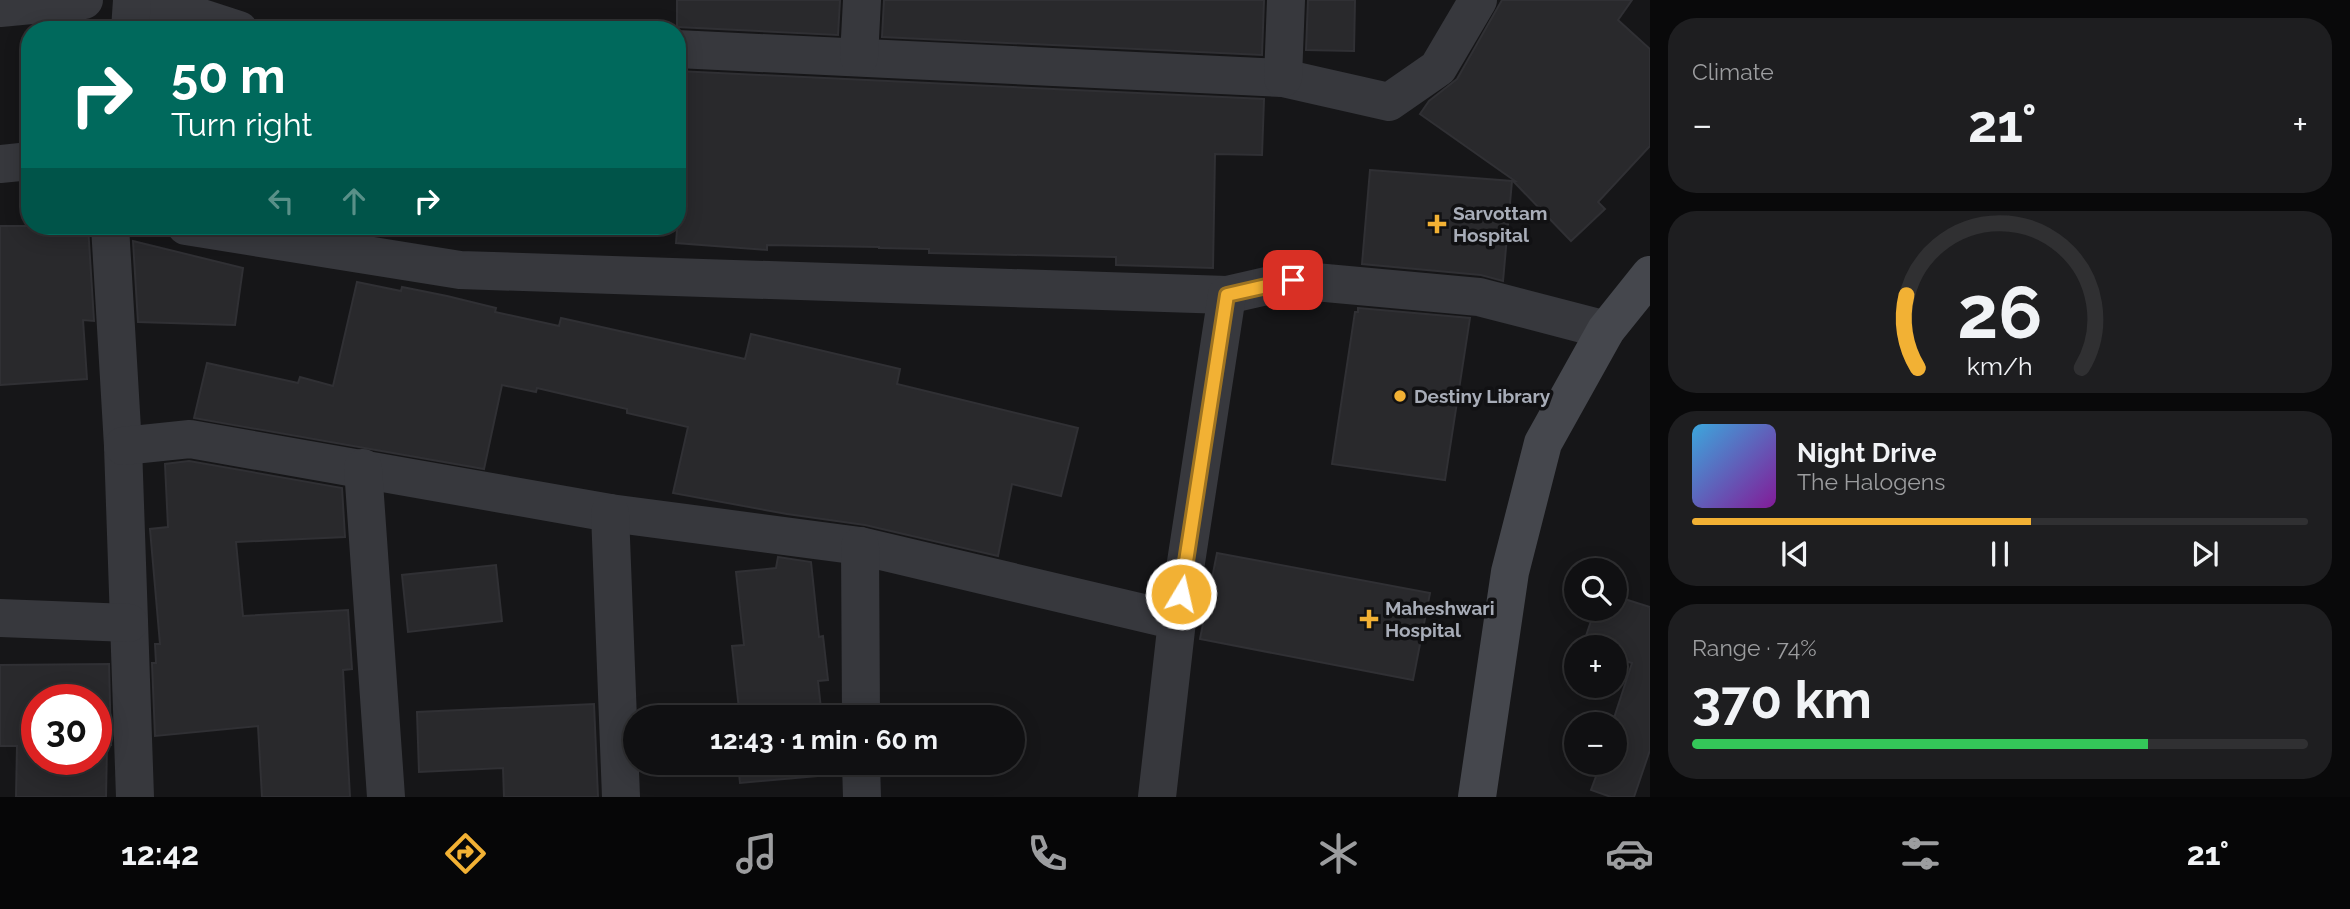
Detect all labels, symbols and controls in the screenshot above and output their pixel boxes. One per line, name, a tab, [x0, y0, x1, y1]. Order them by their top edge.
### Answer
text: 50 m	[171, 47, 286, 104]
icon: right	[56, 49, 147, 140]
text: Climate	[1692, 58, 1774, 85]
text: 21°	[1968, 93, 2037, 154]
text: −	[1692, 102, 1712, 147]
text: +	[2292, 102, 2308, 147]
text: Turn right	[171, 106, 312, 143]
icon: left	[262, 182, 300, 220]
icon: ahead	[335, 182, 373, 220]
icon: right	[408, 182, 446, 220]
place label: Sarvottam Hospital	[1453, 202, 1548, 246]
marker: Sarvottam Hospital	[1427, 214, 1447, 234]
pin	[1263, 250, 1323, 310]
icon: arrive	[1274, 261, 1312, 299]
text: 26	[1957, 270, 2043, 355]
text: km/h	[1967, 351, 2033, 381]
place label: Destiny Library	[1414, 385, 1551, 407]
marker: Destiny Library	[1392, 388, 1408, 404]
text: Night Drive	[1797, 438, 1936, 468]
text: The Halogens	[1797, 468, 1945, 495]
icon: previous	[1776, 535, 1814, 573]
icon: pause	[1981, 535, 2019, 573]
icon: next	[2186, 535, 2224, 573]
position arrow	[1144, 557, 1218, 631]
map controls	[1564, 558, 1627, 775]
button: search	[1564, 558, 1627, 621]
place label: Maheshwari Hospital	[1385, 597, 1495, 641]
marker: Maheshwari Hospital	[1359, 609, 1379, 629]
text: Range · 74%	[1692, 634, 1817, 661]
button: +	[1564, 635, 1627, 698]
text: 370 km	[1692, 669, 1872, 730]
speed limit sign: 30	[21, 684, 112, 775]
button: −	[1564, 712, 1627, 775]
text: 12:43 · 1 min · 60 m	[710, 725, 938, 755]
icon: directions	[441, 829, 490, 878]
icon: music	[732, 829, 781, 878]
icon: phone	[1023, 829, 1072, 878]
icon: climate	[1314, 829, 1363, 878]
icon: car	[1605, 829, 1654, 878]
icon: filters	[1896, 829, 1945, 878]
text: 12:42	[121, 835, 199, 872]
text: 21°	[2187, 835, 2229, 872]

